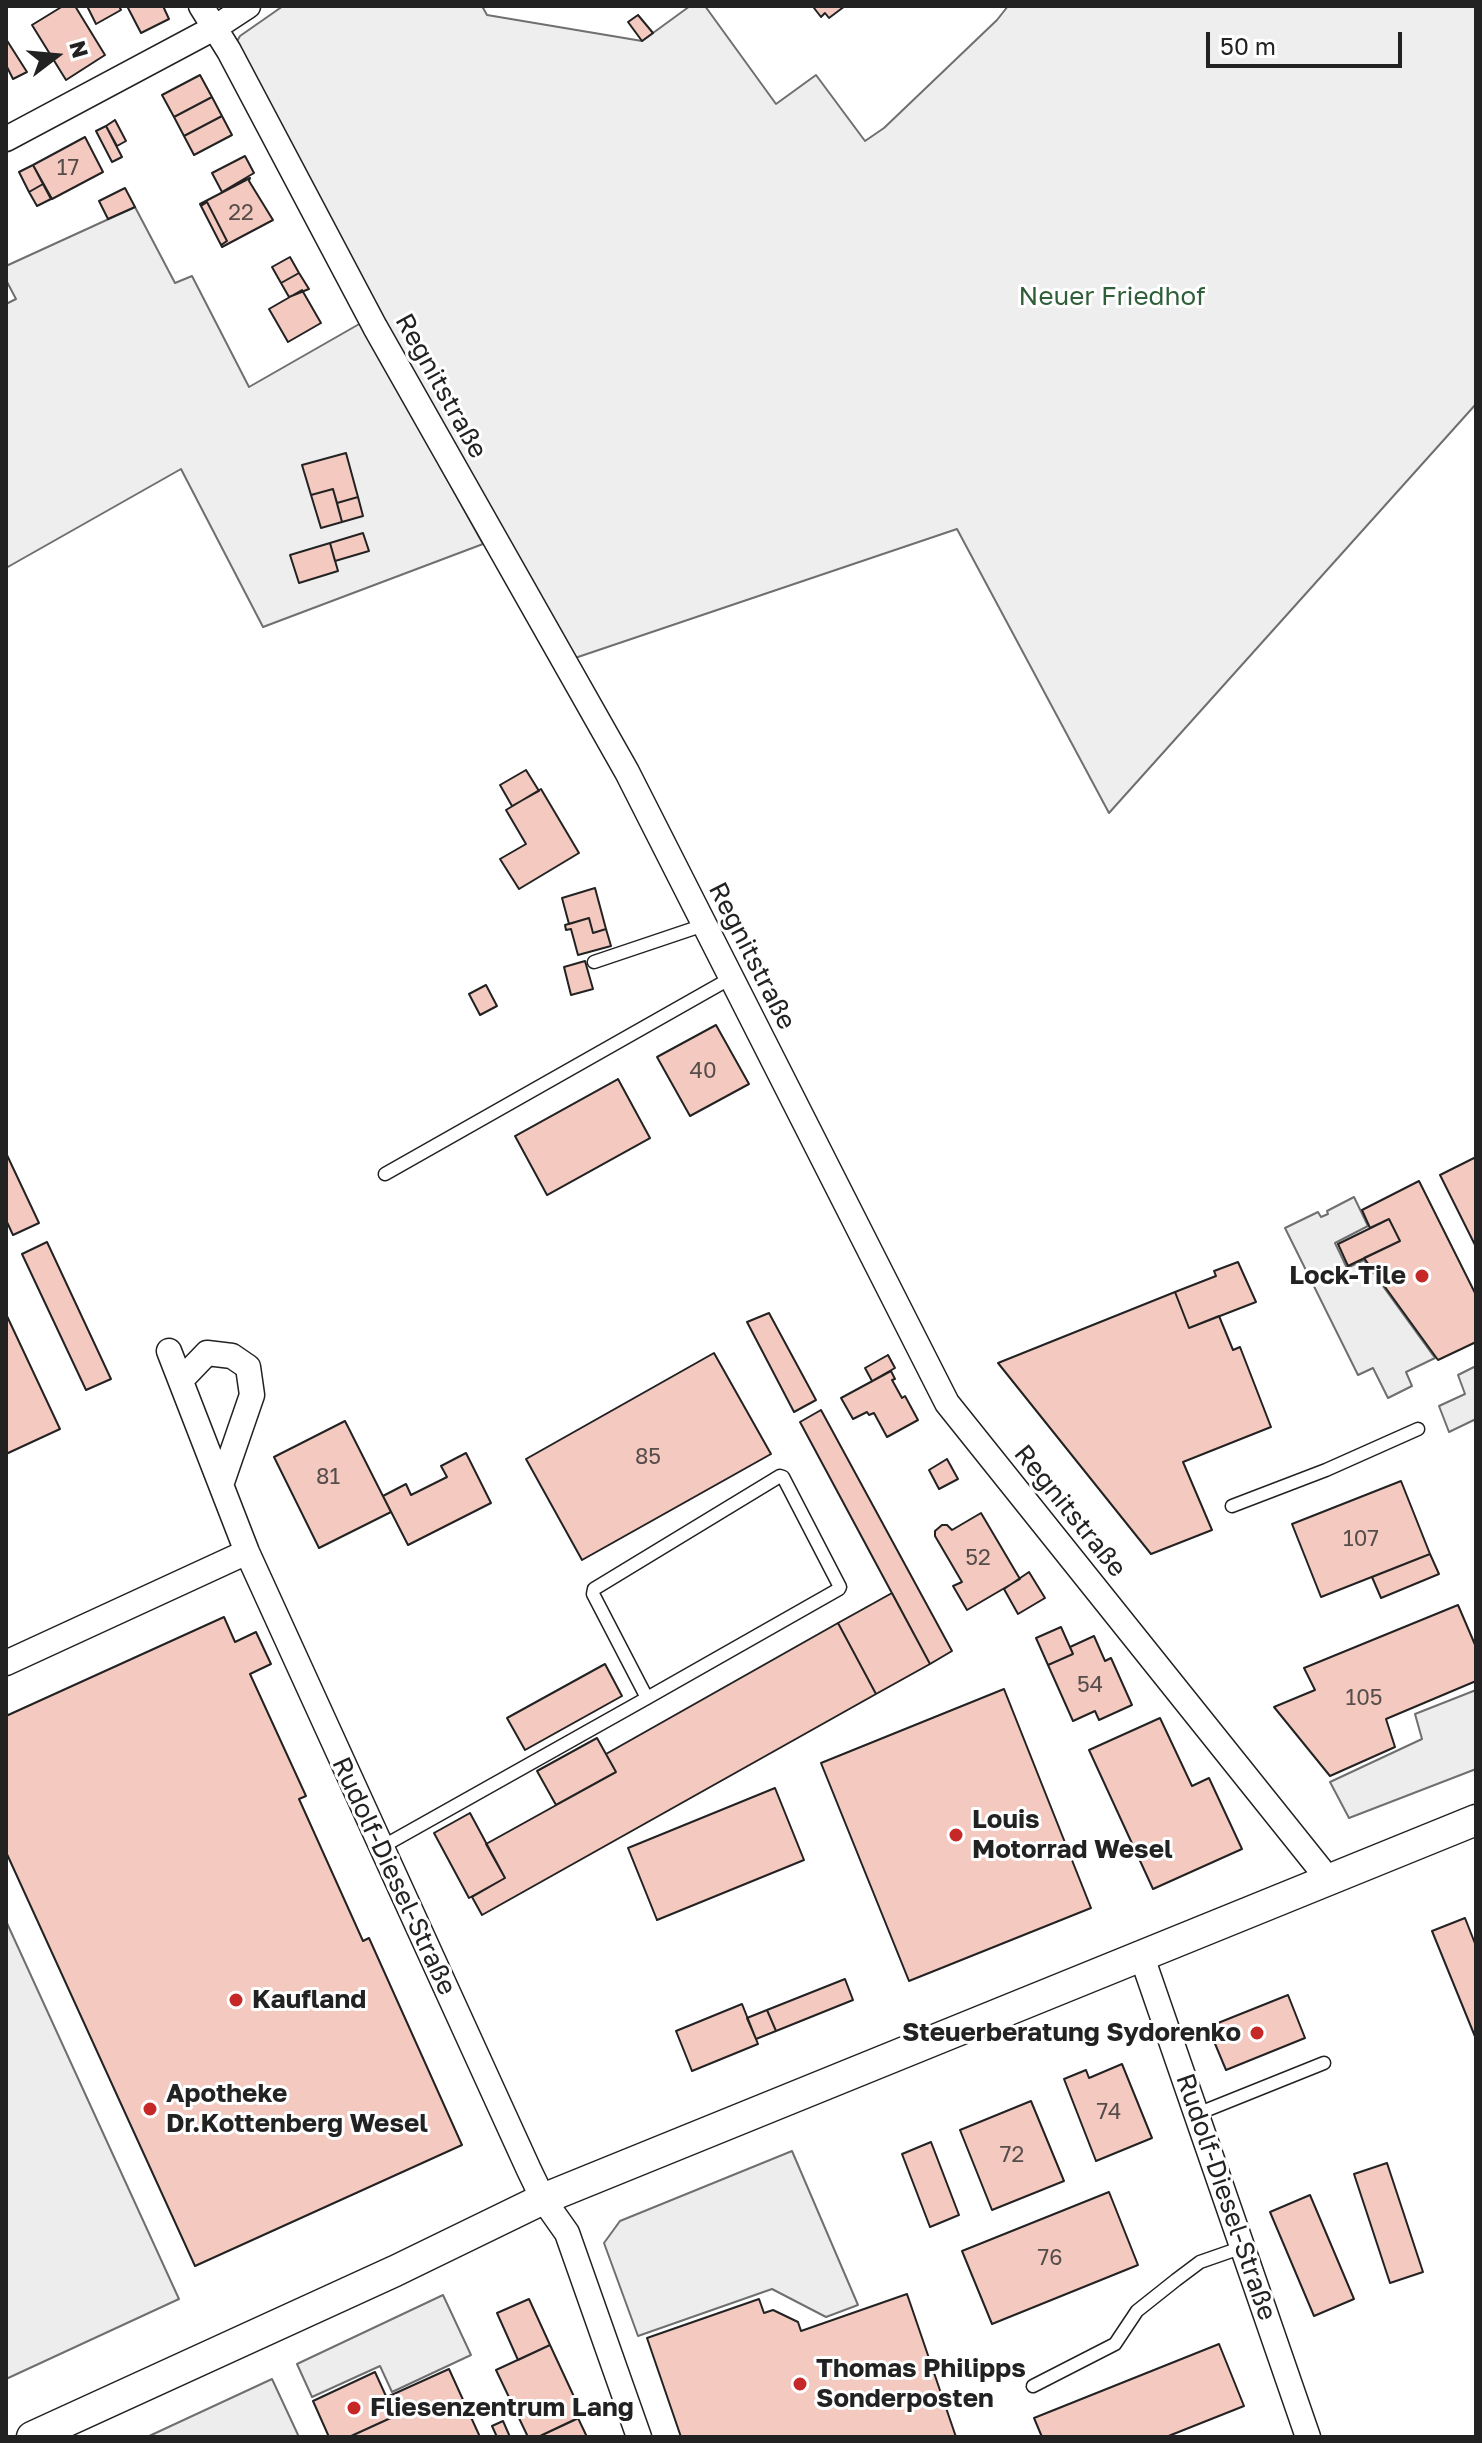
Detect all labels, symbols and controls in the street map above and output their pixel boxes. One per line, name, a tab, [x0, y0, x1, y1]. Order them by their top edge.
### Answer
north arrow	[16, 16, 96, 96]
scale bar	[1210, 16, 1406, 66]
text: 50 m	[1220, 31, 1276, 60]
text: N	[64, 37, 95, 61]
house number: 17	[57, 155, 79, 181]
house number: 22	[228, 200, 254, 226]
park label: Neuer Friedhof	[1019, 281, 1205, 313]
street label: Regnitstraße	[388, 308, 494, 464]
street label: Regnitstraße	[702, 877, 802, 1035]
house number: 40	[689, 1058, 717, 1084]
place label: Lock-Tile	[1289, 1260, 1406, 1292]
marker: Lock-Tile	[1413, 1267, 1431, 1285]
street label: Regnitstraße	[1007, 1439, 1133, 1583]
house number: 85	[635, 1444, 661, 1470]
house number: 81	[316, 1464, 340, 1490]
house number: 107	[1343, 1526, 1379, 1552]
house number: 52	[965, 1545, 991, 1571]
house number: 54	[1077, 1672, 1103, 1698]
house number: 105	[1345, 1685, 1383, 1711]
street label: Rudolf-Diesel-Straße	[325, 1752, 463, 2000]
place label: Louis Motorrad Wesel	[972, 1804, 1173, 1866]
marker: Louis Motorrad Wesel	[947, 1826, 965, 1844]
place label: Kaufland	[252, 1984, 366, 2016]
marker: Kaufland	[227, 1991, 245, 2009]
place label: Steuerberatung Sydorenko	[902, 2017, 1241, 2049]
marker: Steuerberatung Sydorenko	[1248, 2024, 1266, 2042]
street label: Rudolf-Diesel-Straße	[1169, 2070, 1283, 2324]
place label: Apotheke Dr.Kottenberg Wesel	[166, 2078, 428, 2140]
house number: 74	[1096, 2099, 1122, 2125]
marker: Apotheke Dr.Kottenberg Wesel	[141, 2100, 159, 2118]
house number: 72	[1000, 2142, 1024, 2168]
house number: 76	[1038, 2245, 1062, 2271]
place label: Thomas Philipps Sonderposten	[816, 2353, 1026, 2414]
marker: Thomas Philipps Sonderposten	[791, 2375, 809, 2393]
place label: Fliesenzentrum Lang	[370, 2392, 634, 2424]
marker: Fliesenzentrum Lang	[345, 2399, 363, 2417]

